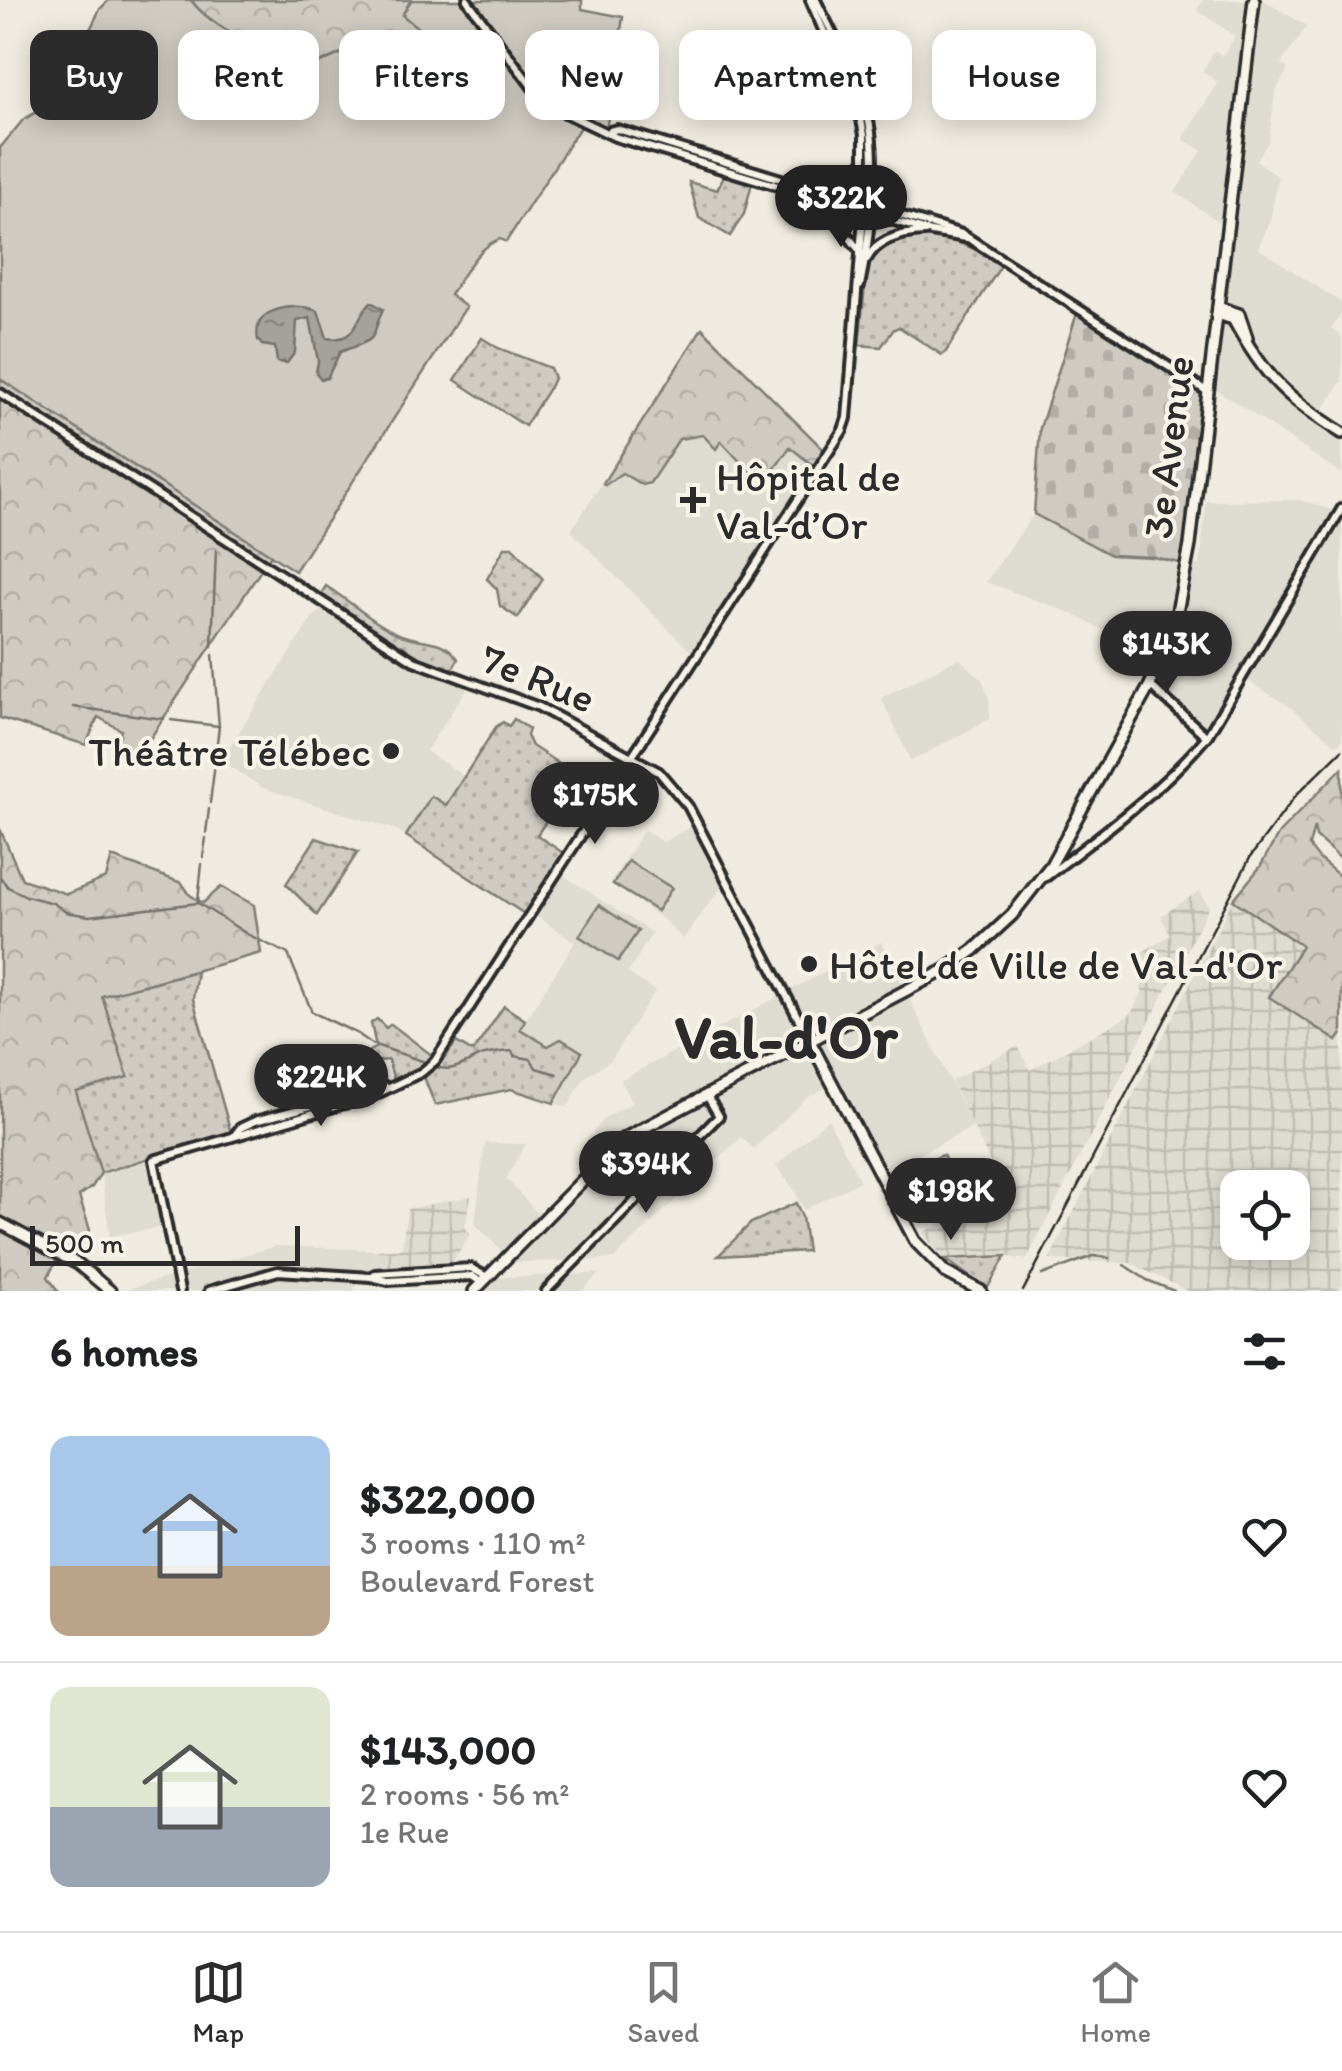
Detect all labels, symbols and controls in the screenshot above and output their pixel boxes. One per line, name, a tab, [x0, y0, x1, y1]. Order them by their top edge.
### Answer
chip: Buy	[30, 30, 158, 120]
chip: Rent	[178, 30, 319, 120]
chip: Filters	[339, 30, 505, 120]
chip: New	[525, 30, 659, 120]
chip: Apartment	[679, 30, 912, 120]
chip: House	[932, 30, 1096, 120]
pin: $322K	[771, 165, 911, 250]
text: $322K	[797, 178, 885, 216]
street label: 3e Avenue	[1131, 353, 1205, 541]
place label: Hôpital de Val-d’Or	[716, 451, 901, 550]
marker: Hôpital de Val-d’Or	[680, 487, 706, 513]
pin: $143K	[1096, 611, 1236, 696]
text: $143K	[1122, 624, 1210, 662]
street label: 7e Rue	[473, 632, 603, 724]
place label: Théâtre Télébec	[88, 726, 371, 777]
marker: Théâtre Télébec	[380, 740, 402, 762]
pin: $175K	[525, 762, 665, 847]
text: $175K	[553, 775, 637, 813]
place label: Hôtel de Ville de Val-d'Or	[829, 939, 1283, 990]
marker: Hôtel de Ville de Val-d'Or	[798, 953, 820, 975]
district label: Val-d'Or	[674, 999, 899, 1074]
pin: $224K	[251, 1044, 391, 1129]
text: $224K	[276, 1057, 366, 1095]
pin: $394K	[576, 1131, 716, 1216]
text: $394K	[601, 1144, 691, 1182]
pin: $198K	[881, 1158, 1021, 1243]
map controls	[1220, 1170, 1310, 1260]
button: locate	[1220, 1170, 1310, 1260]
text: $198K	[908, 1171, 994, 1209]
scale bar	[30, 1221, 300, 1266]
text: 500 m	[45, 1226, 124, 1260]
icon: filters	[1237, 1324, 1292, 1379]
text: 6 homes	[50, 1326, 198, 1377]
text: $322,000	[360, 1473, 536, 1524]
icon: home	[130, 1476, 250, 1596]
icon: heart	[1237, 1509, 1292, 1564]
text: 3 rooms · 110 m²	[360, 1524, 586, 1562]
text: Boulevard Forest	[360, 1562, 595, 1600]
text: $143,000	[360, 1724, 536, 1775]
icon: home	[130, 1727, 250, 1847]
icon: heart	[1237, 1760, 1292, 1815]
text: 2 rooms · 56 m²	[360, 1775, 569, 1813]
text: 1e Rue	[360, 1813, 450, 1851]
tab: Map	[191, 1955, 246, 2049]
tab: Saved	[627, 1955, 699, 2049]
tab: Home	[1081, 1955, 1151, 2049]

